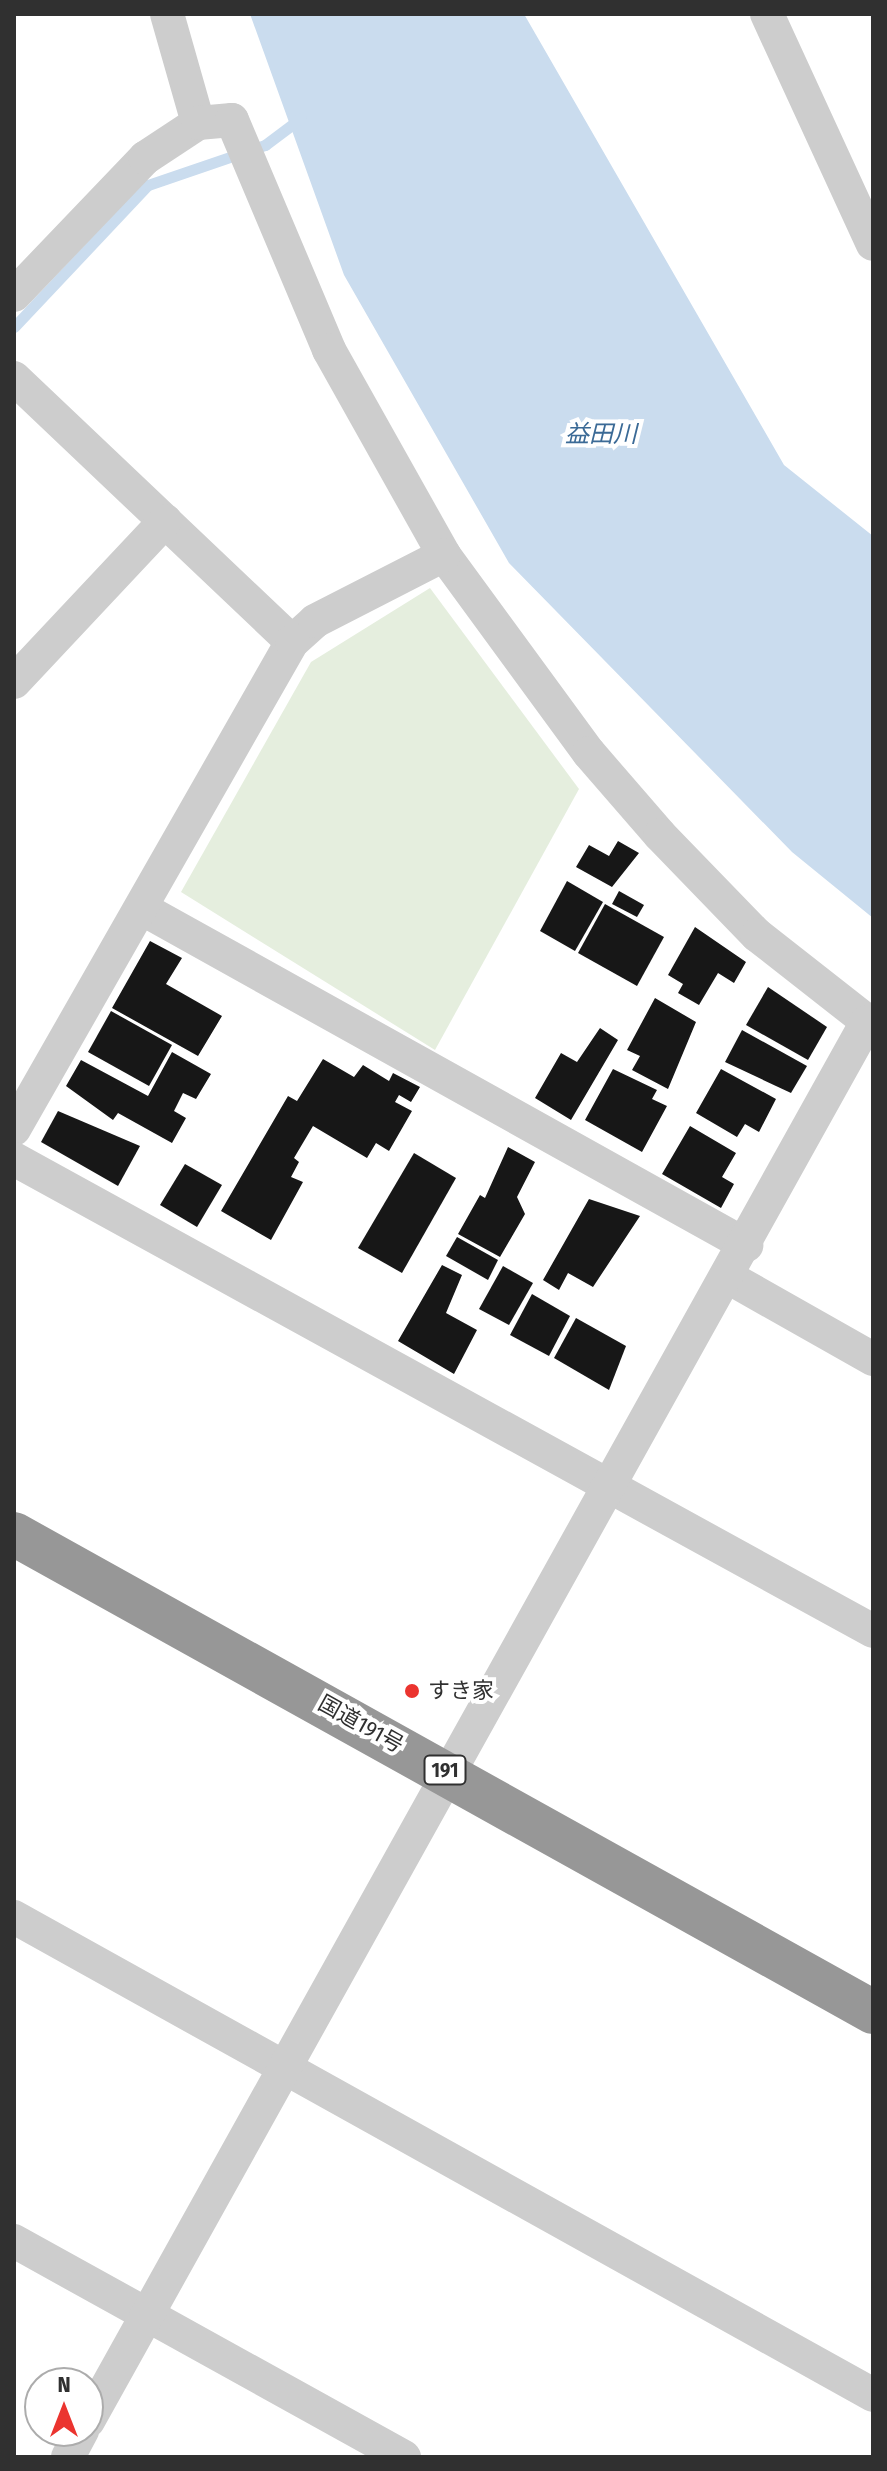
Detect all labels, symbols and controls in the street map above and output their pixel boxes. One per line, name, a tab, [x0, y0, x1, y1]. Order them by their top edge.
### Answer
water label: 益田川	[565, 421, 637, 449]
place label: すき家	[428, 1678, 494, 1704]
marker: すき家	[403, 1682, 421, 1700]
street label: 国道191号	[314, 1690, 408, 1758]
road number: 191	[423, 1754, 467, 1786]
north arrow	[24, 2367, 104, 2447]
text: N	[57, 2371, 71, 2398]

